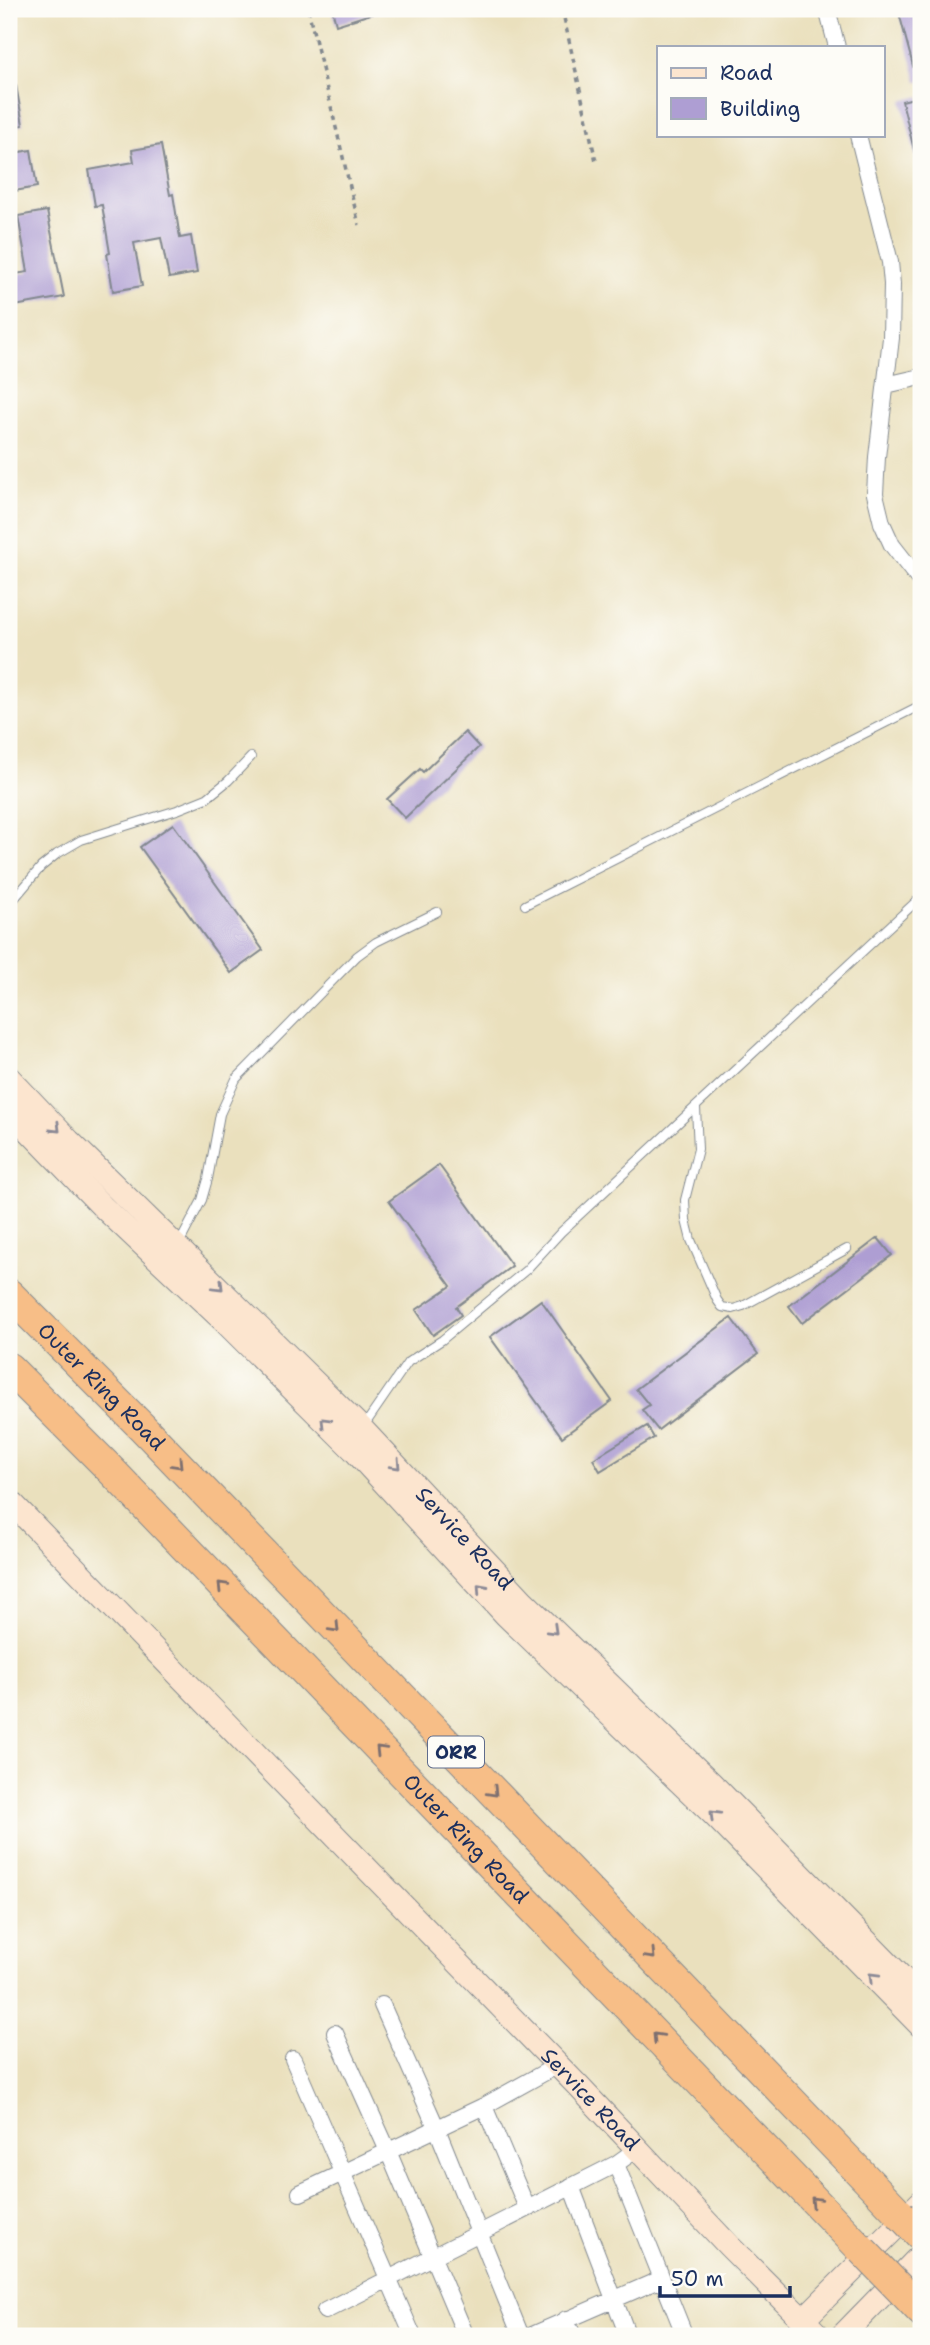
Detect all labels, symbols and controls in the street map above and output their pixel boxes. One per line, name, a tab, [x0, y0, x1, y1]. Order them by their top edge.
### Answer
legend	[657, 46, 884, 136]
text: Road	[720, 59, 773, 87]
text: Building	[720, 95, 800, 123]
one-way arrow	[47, 1119, 60, 1132]
one-way arrow	[210, 1278, 223, 1291]
street label: Outer Ring Road	[32, 1317, 171, 1457]
one-way arrow	[321, 1417, 334, 1430]
one-way arrow	[169, 1456, 182, 1469]
one-way arrow	[388, 1457, 400, 1470]
street label: Service Road	[409, 1481, 520, 1596]
one-way arrow	[218, 1581, 231, 1594]
one-way arrow	[477, 1583, 489, 1596]
one-way arrow	[327, 1620, 340, 1633]
one-way arrow	[544, 1622, 557, 1635]
road number: ORR	[428, 1736, 484, 1768]
one-way arrow	[376, 1745, 389, 1758]
street label: Outer Ring Road	[397, 1768, 535, 1910]
one-way arrow	[485, 1783, 498, 1796]
one-way arrow	[709, 1811, 722, 1824]
one-way arrow	[643, 1947, 656, 1960]
one-way arrow	[869, 1973, 882, 1986]
one-way arrow	[653, 2032, 666, 2045]
street label: Service Road	[535, 2042, 646, 2157]
one-way arrow	[811, 2196, 824, 2209]
scale bar	[660, 2254, 790, 2298]
text: 50 m	[671, 2265, 724, 2293]

